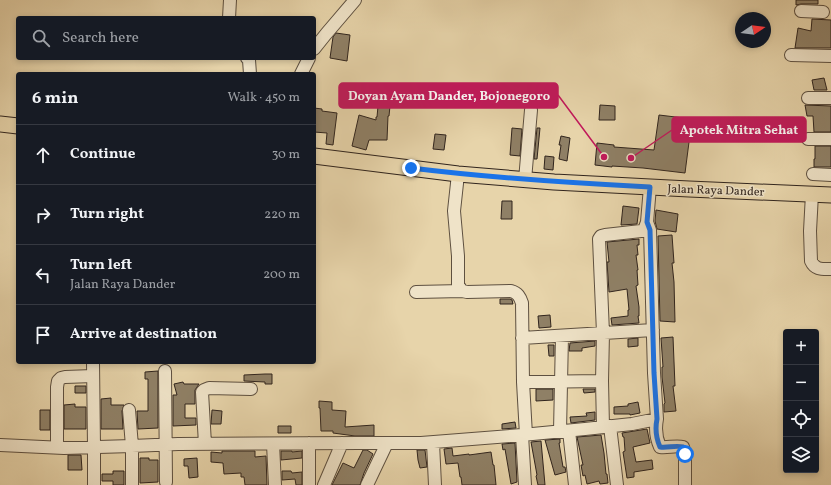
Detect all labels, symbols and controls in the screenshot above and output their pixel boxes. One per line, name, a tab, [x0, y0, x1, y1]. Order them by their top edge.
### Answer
north arrow	[735, 12, 771, 48]
search box	[16, 16, 316, 60]
icon: search	[30, 27, 52, 49]
text: Search here	[62, 28, 139, 49]
callout: Doyan Ayam Dander, Bojonegoro	[339, 83, 558, 108]
text: 6 min	[32, 87, 78, 110]
text: Doyan Ayam Dander, Bojonegoro	[348, 88, 550, 106]
text: Walk · 450 m	[227, 89, 300, 107]
callout: Apotek Mitra Sehat	[672, 117, 806, 142]
text: Apotek Mitra Sehat	[680, 122, 798, 140]
icon: ahead	[32, 144, 54, 166]
text: Continue	[70, 144, 135, 165]
text: 30 m	[272, 146, 300, 164]
route end	[402, 159, 420, 177]
street label: Jalan Raya Dander	[667, 181, 765, 201]
icon: right	[32, 204, 54, 226]
text: Turn right	[70, 204, 144, 225]
text: 220 m	[264, 206, 300, 224]
text: Turn left	[70, 255, 132, 276]
icon: left	[32, 264, 54, 286]
text: 200 m	[263, 266, 300, 284]
text: Jalan Raya Dander	[70, 276, 175, 294]
icon: arrive	[32, 324, 54, 346]
text: Arrive at destination	[70, 324, 217, 345]
map controls	[783, 329, 819, 473]
button: +	[783, 329, 819, 365]
button: −	[783, 365, 819, 401]
button: locate	[783, 401, 819, 437]
button: layers	[783, 437, 819, 473]
route start	[676, 445, 694, 463]

